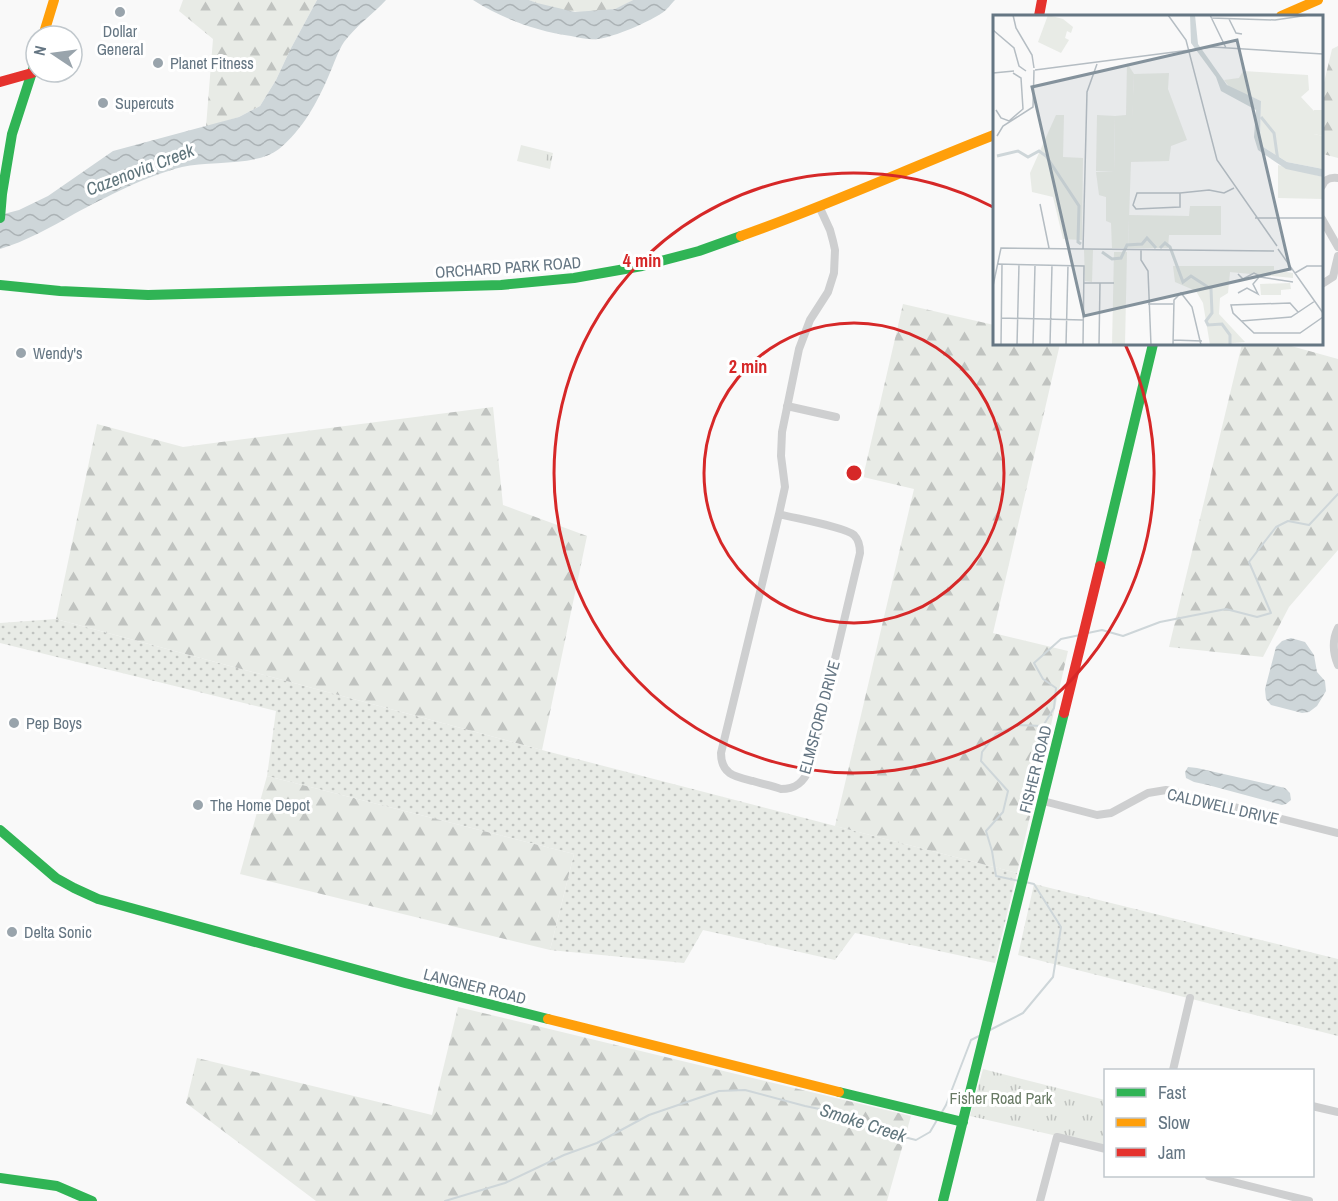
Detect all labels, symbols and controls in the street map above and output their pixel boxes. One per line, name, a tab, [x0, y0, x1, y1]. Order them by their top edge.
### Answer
marker: Dollar General	[113, 5, 127, 19]
inset map	[993, 15, 1323, 345]
place label: Dollar General	[97, 20, 143, 60]
north arrow	[24, 24, 84, 84]
text: N	[28, 44, 51, 58]
place label: Planet Fitness	[170, 52, 254, 74]
marker: Planet Fitness	[151, 56, 165, 70]
place label: Supercuts	[115, 92, 174, 114]
marker: Supercuts	[96, 96, 110, 110]
water label: Cazenovia Creek	[82, 137, 198, 202]
text: 4 min	[623, 248, 661, 273]
street label: ORCHARD PARK ROAD	[434, 251, 582, 283]
place label: Wendy's	[33, 342, 83, 364]
marker: Wendy's	[14, 346, 28, 360]
text: 2 min	[729, 354, 767, 379]
centre of rings	[844, 463, 864, 483]
street label: ELMSFORD DRIVE	[793, 658, 845, 776]
place label: Pep Boys	[26, 712, 82, 734]
marker: Pep Boys	[7, 716, 21, 730]
street label: FISHER ROAD	[1013, 723, 1057, 815]
street label: CALDWELL DRIVE	[1165, 782, 1281, 830]
place label: The Home Depot	[210, 794, 310, 816]
marker: The Home Depot	[191, 798, 205, 812]
place label: Delta Sonic	[24, 921, 92, 943]
marker: Delta Sonic	[5, 925, 19, 939]
street label: LANGNER ROAD	[421, 963, 529, 1009]
legend	[1104, 1069, 1314, 1177]
text: Fast	[1158, 1080, 1186, 1105]
park label: Fisher Road Park	[950, 1087, 1053, 1109]
water label: Smoke Creek	[817, 1097, 910, 1148]
text: Slow	[1158, 1110, 1190, 1135]
text: Jam	[1158, 1140, 1186, 1165]

